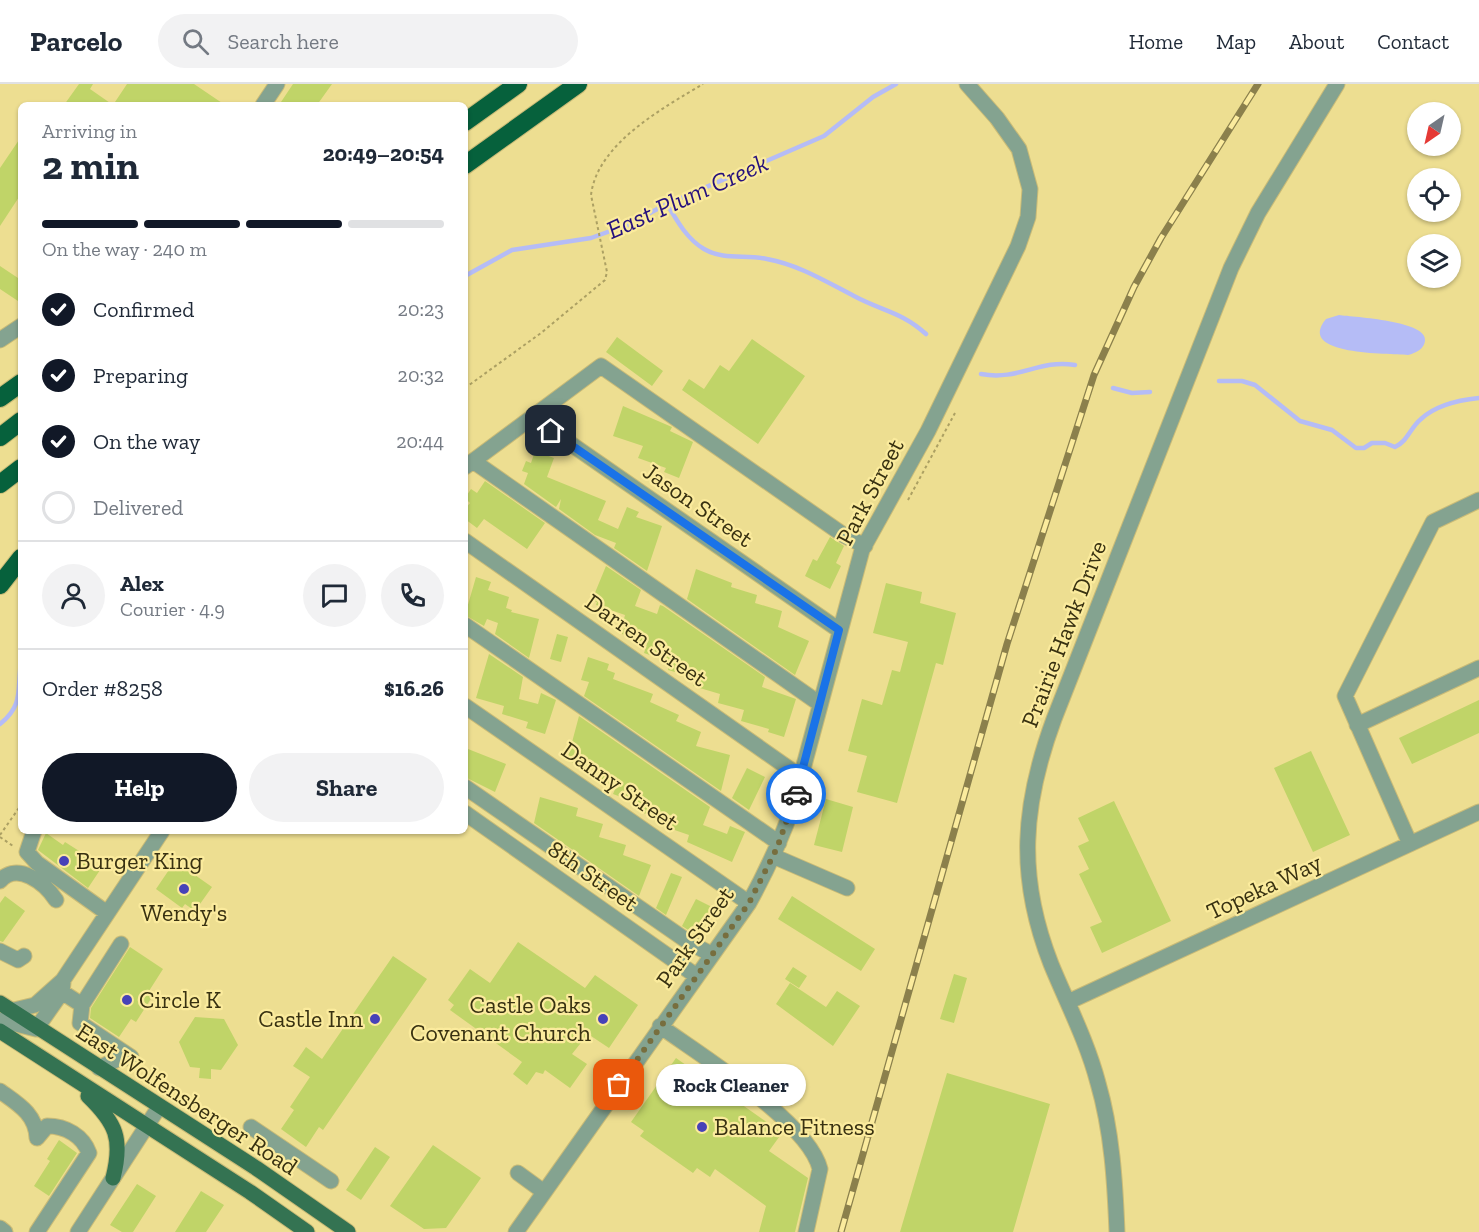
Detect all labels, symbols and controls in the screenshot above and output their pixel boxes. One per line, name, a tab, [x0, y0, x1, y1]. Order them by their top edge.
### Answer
search box	[158, 14, 578, 68]
text: Parcelo	[30, 25, 122, 58]
icon: search	[179, 25, 212, 58]
text: Search here	[227, 28, 339, 55]
text: Home	[1129, 29, 1183, 54]
text: Map	[1216, 29, 1256, 54]
text: About	[1289, 29, 1344, 54]
text: Contact	[1377, 29, 1449, 54]
north arrow	[1407, 102, 1461, 156]
map controls	[1407, 102, 1461, 288]
text: Arriving in	[42, 119, 137, 143]
text: 20:49–20:54	[323, 140, 444, 167]
text: 2 min	[42, 142, 139, 189]
water label: East Plum Creek	[601, 146, 773, 246]
button: locate	[1407, 168, 1461, 222]
button: layers	[1407, 234, 1461, 288]
text: On the way · 240 m	[42, 237, 207, 261]
icon: check	[42, 293, 75, 326]
text: Confirmed	[93, 296, 194, 323]
text: 20:23	[398, 297, 444, 321]
icon: check	[42, 359, 75, 392]
text: Preparing	[93, 362, 188, 389]
text: 20:32	[398, 363, 444, 387]
pin	[525, 405, 576, 456]
icon: home	[534, 414, 567, 447]
icon: check	[42, 425, 75, 458]
text: On the way	[93, 428, 200, 455]
text: 20:44	[396, 429, 444, 453]
street label: Park Street	[829, 434, 910, 550]
street label: Jason Street	[638, 456, 759, 553]
text: Delivered	[93, 494, 183, 521]
street label: Prairie Hawk Drive	[1015, 537, 1112, 731]
button: person	[42, 564, 105, 627]
button: chat	[303, 564, 366, 627]
button: phone	[381, 564, 444, 627]
text: Alex	[120, 570, 164, 597]
street label: Darren Street	[580, 587, 713, 692]
text: Courier · 4.9	[120, 597, 225, 621]
text: Order #8258	[42, 675, 163, 702]
text: $16.26	[384, 675, 444, 702]
street label: Danny Street	[556, 735, 684, 836]
button: Help	[42, 753, 237, 822]
button: Share	[249, 753, 444, 822]
courier	[766, 764, 826, 824]
icon: car	[780, 778, 813, 811]
street label: 8th Street	[542, 834, 644, 917]
place label: Burger King	[76, 846, 203, 875]
street label: Topeka Way	[1202, 847, 1327, 926]
marker: Burger King	[57, 854, 71, 868]
street label: Park Street	[649, 881, 740, 993]
marker: Wendy's	[177, 882, 191, 896]
place label: Wendy's	[141, 898, 227, 927]
place label: Circle K	[139, 985, 222, 1014]
place label: Castle Oaks Covenant Church	[410, 990, 592, 1047]
marker: Circle K	[120, 993, 134, 1007]
place label: Castle Inn	[258, 1004, 363, 1033]
marker: Castle Inn	[368, 1012, 382, 1026]
marker: Castle Oaks Covenant Church	[596, 1012, 610, 1026]
street label: East Wolfensberger Road	[71, 1016, 303, 1181]
pin	[593, 1059, 644, 1110]
callout: Rock Cleaner	[655, 1064, 805, 1106]
icon: bag	[602, 1068, 635, 1101]
text: Rock Cleaner	[673, 1073, 789, 1097]
place label: Balance Fitness	[714, 1112, 875, 1141]
marker: Balance Fitness	[695, 1120, 709, 1134]

